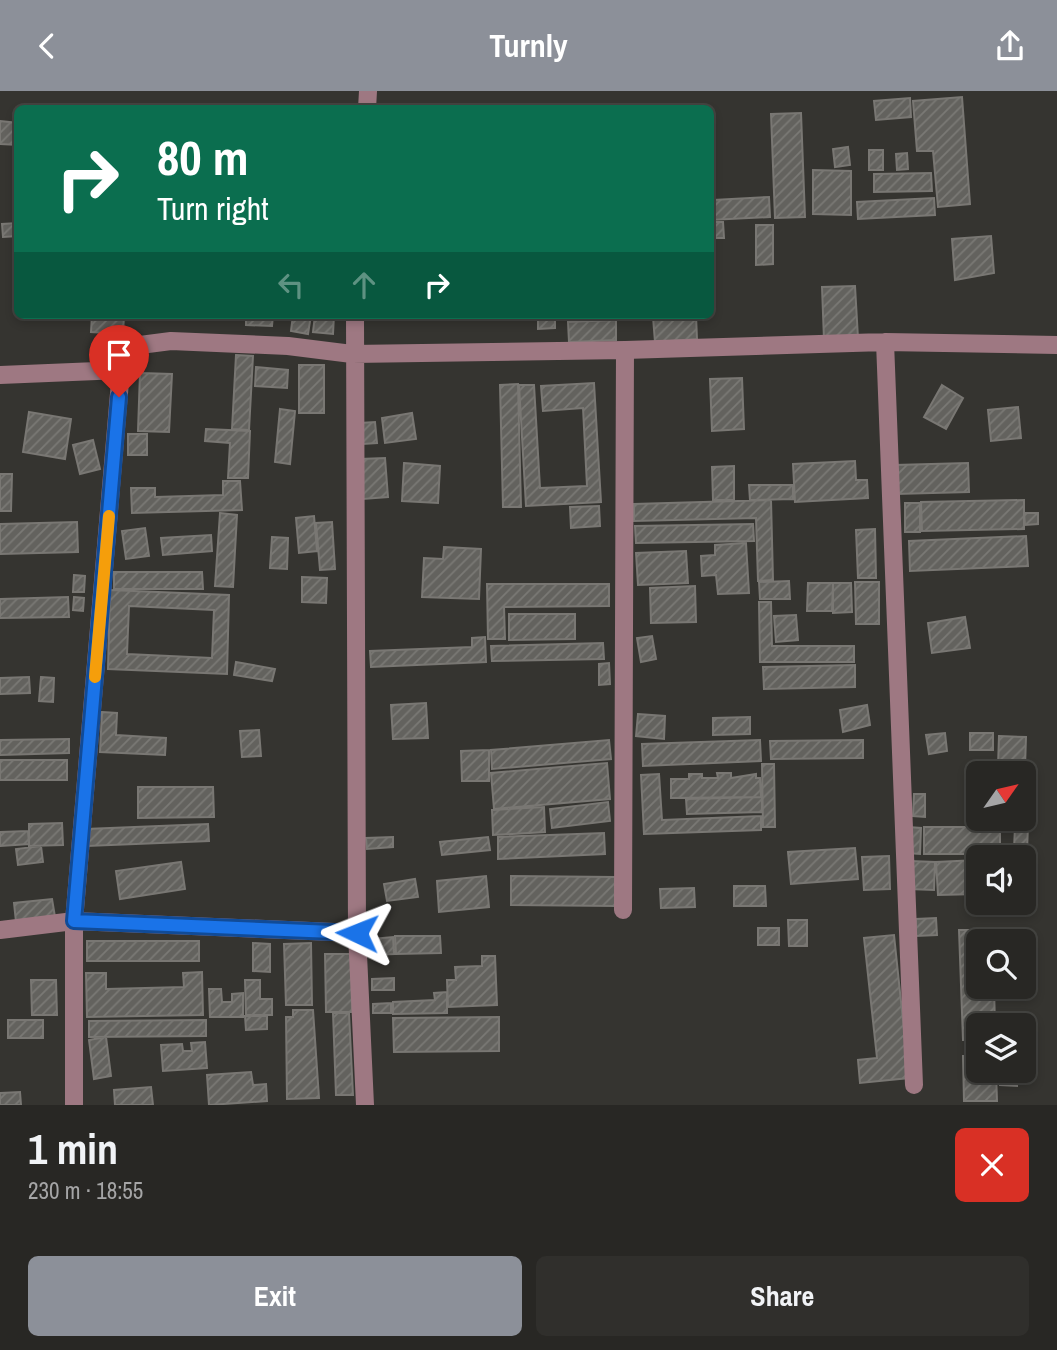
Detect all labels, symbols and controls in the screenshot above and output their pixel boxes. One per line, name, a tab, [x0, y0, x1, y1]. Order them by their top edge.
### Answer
text: Turnly	[489, 24, 568, 67]
icon: back	[28, 27, 66, 65]
icon: share	[991, 27, 1029, 65]
text: 80 m	[157, 124, 249, 190]
icon: right	[42, 133, 133, 224]
text: Turn right	[157, 187, 269, 230]
icon: left	[272, 266, 310, 304]
icon: ahead	[345, 266, 383, 304]
icon: right	[418, 266, 456, 304]
pin	[89, 325, 149, 397]
icon: arrive	[100, 336, 138, 374]
north arrow	[966, 761, 1036, 831]
map controls	[966, 761, 1036, 1083]
button: sound	[966, 845, 1036, 915]
position arrow	[320, 896, 394, 970]
button: search	[966, 929, 1036, 999]
button: layers	[966, 1013, 1036, 1083]
text: 1 min	[28, 1121, 118, 1177]
button: close	[955, 1128, 1029, 1202]
text: 230 m · 18:55	[28, 1175, 143, 1206]
button: Exit	[28, 1256, 522, 1336]
button: Share	[536, 1256, 1029, 1336]

